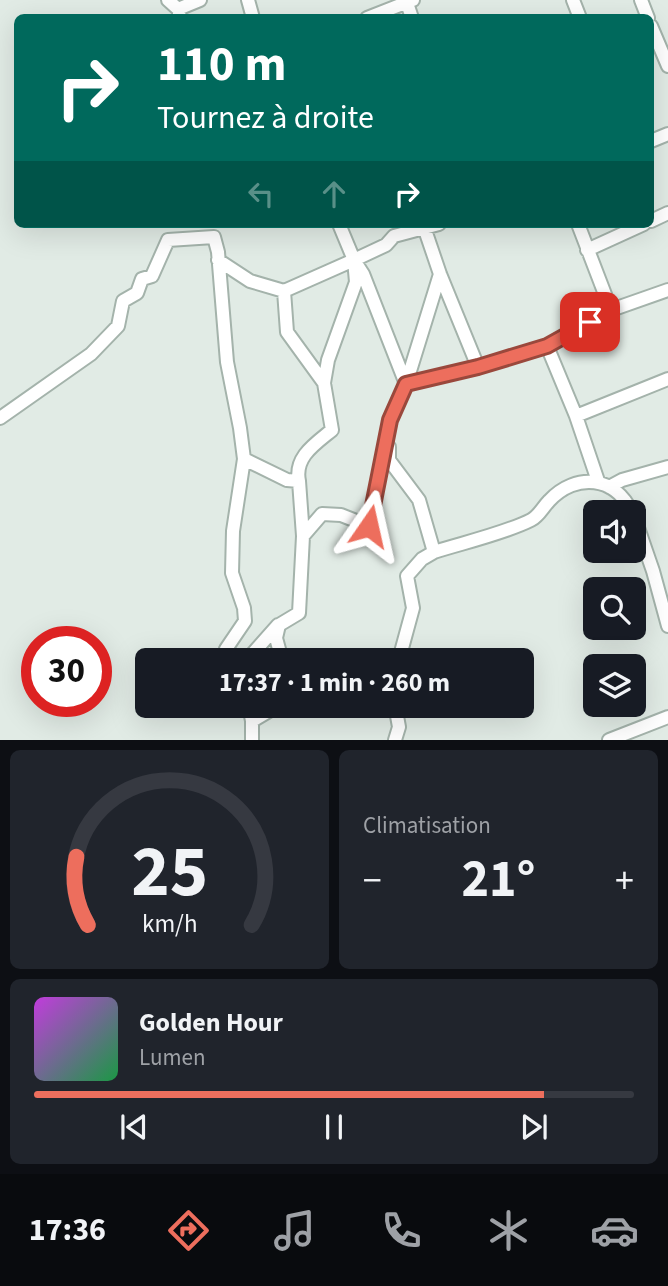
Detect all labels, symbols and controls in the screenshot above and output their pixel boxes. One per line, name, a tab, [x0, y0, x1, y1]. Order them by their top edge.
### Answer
text: 110 m	[157, 30, 286, 100]
icon: right	[42, 42, 133, 133]
text: Tournez à droite	[157, 95, 374, 141]
icon: left	[242, 175, 280, 213]
icon: ahead	[315, 175, 353, 213]
icon: right	[388, 175, 426, 213]
pin	[560, 292, 620, 352]
icon: arrive	[571, 303, 609, 341]
position arrow	[332, 489, 406, 563]
map controls	[583, 500, 646, 717]
button: sound	[583, 500, 646, 563]
button: search	[583, 577, 646, 640]
speed limit sign: 30	[21, 626, 112, 717]
button: layers	[583, 654, 646, 717]
text: 17:37 · 1 min · 260 m	[219, 664, 450, 701]
text: Climatisation	[363, 809, 491, 842]
text: 25	[131, 821, 208, 925]
text: 21°	[462, 843, 535, 917]
text: −	[363, 854, 382, 908]
text: +	[615, 854, 634, 908]
text: km/h	[142, 906, 197, 942]
text: Golden Hour	[139, 1004, 283, 1041]
text: Lumen	[139, 1041, 206, 1074]
icon: previous	[115, 1108, 153, 1146]
icon: pause	[315, 1108, 353, 1146]
icon: next	[515, 1108, 553, 1146]
icon: directions	[164, 1206, 213, 1255]
icon: music	[270, 1206, 319, 1255]
icon: phone	[377, 1206, 426, 1255]
icon: climate	[484, 1206, 533, 1255]
icon: car	[590, 1206, 639, 1255]
text: 17:36	[29, 1207, 106, 1253]

